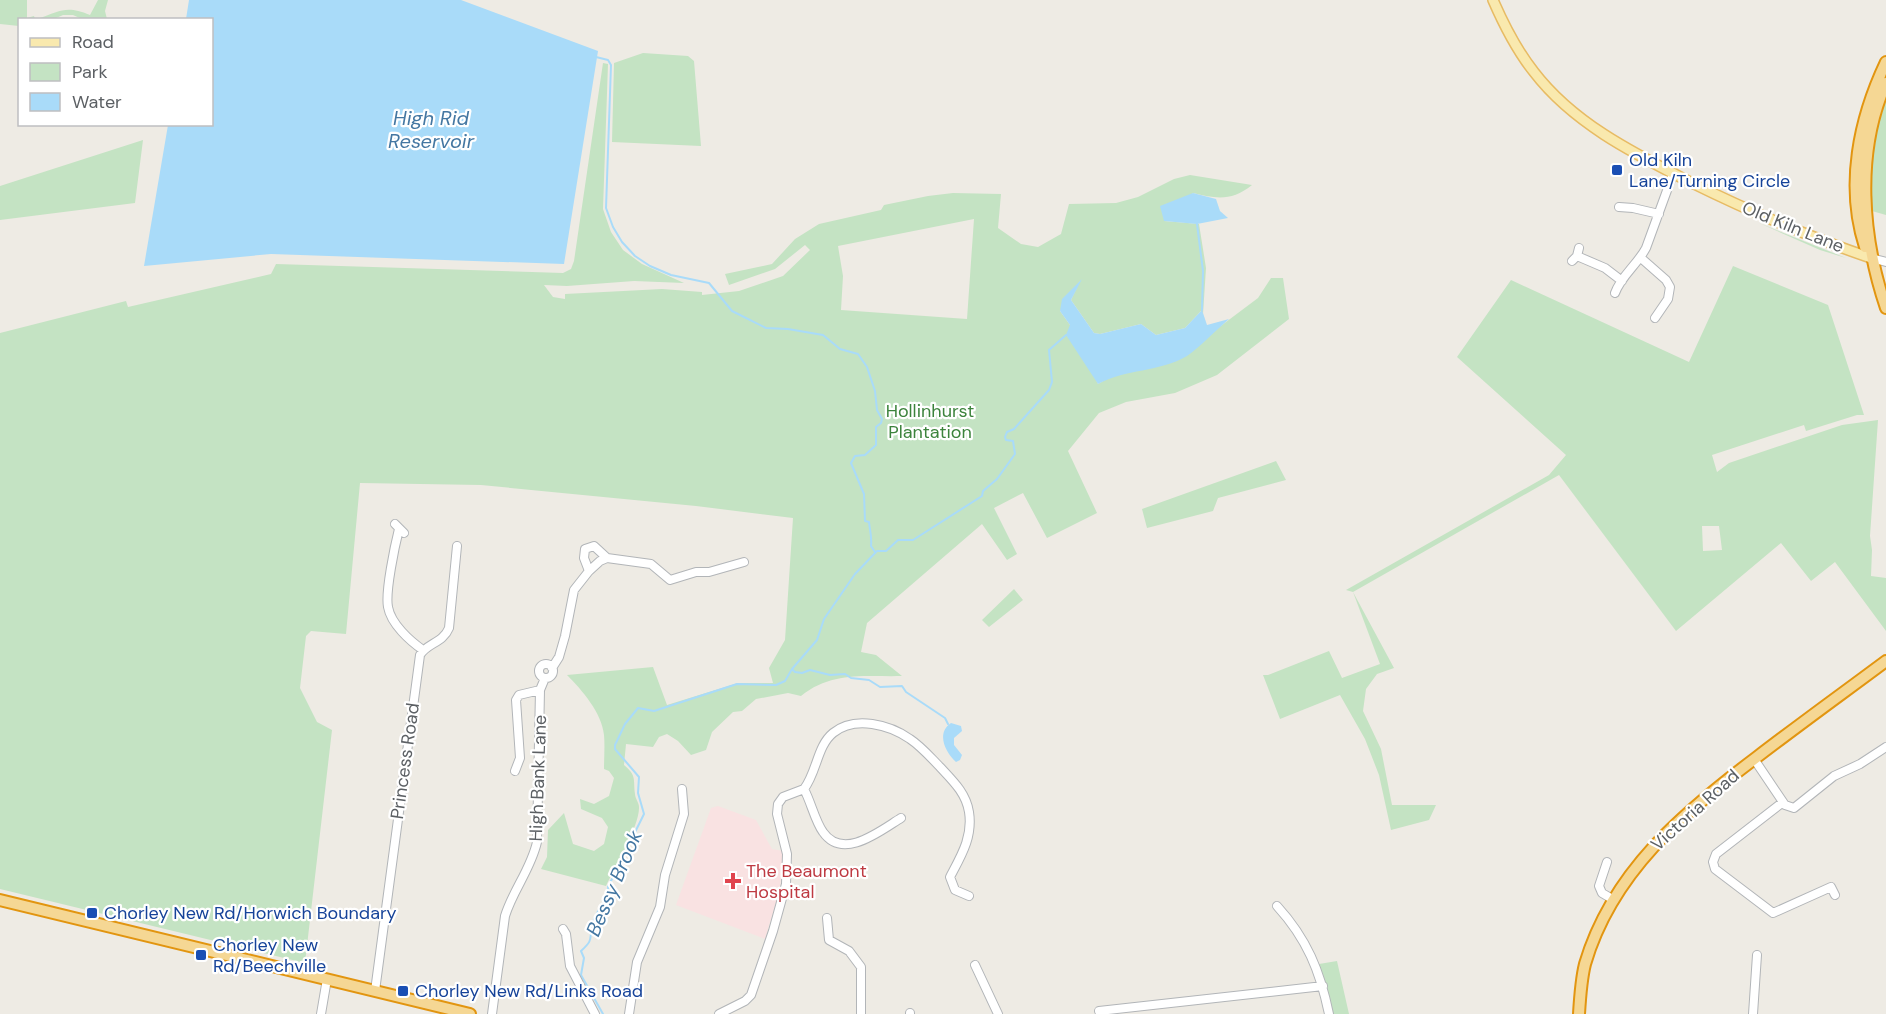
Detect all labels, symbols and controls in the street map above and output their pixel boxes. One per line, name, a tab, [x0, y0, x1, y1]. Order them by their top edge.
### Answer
legend	[18, 18, 213, 126]
text: Road	[72, 30, 114, 54]
text: Park	[72, 60, 108, 84]
text: Water	[72, 90, 122, 114]
water label: High Rid Reservoir	[388, 105, 475, 154]
place label: Old Kiln Lane/Turning Circle	[1629, 148, 1790, 193]
marker: Old Kiln Lane/Turning Circle	[1610, 163, 1624, 177]
street label: Old Kiln Lane	[1739, 196, 1847, 258]
park label: Hollinhurst Plantation	[886, 399, 974, 444]
street label: Princess Road	[385, 701, 425, 821]
street label: High Bank Lane	[524, 714, 552, 842]
street label: Victoria Road	[1646, 764, 1744, 856]
water label: Bessy Brook	[580, 825, 648, 940]
place label: The Beaumont Hospital	[746, 859, 867, 904]
marker: The Beaumont Hospital	[724, 872, 742, 890]
place label: Chorley New Rd/Horwich Boundary	[104, 901, 397, 925]
marker: Chorley New Rd/Horwich Boundary	[85, 906, 99, 920]
place label: Chorley New Rd/Beechville	[213, 933, 326, 978]
marker: Chorley New Rd/Beechville	[194, 948, 208, 962]
place label: Chorley New Rd/Links Road	[415, 979, 643, 1003]
marker: Chorley New Rd/Links Road	[396, 984, 410, 998]

